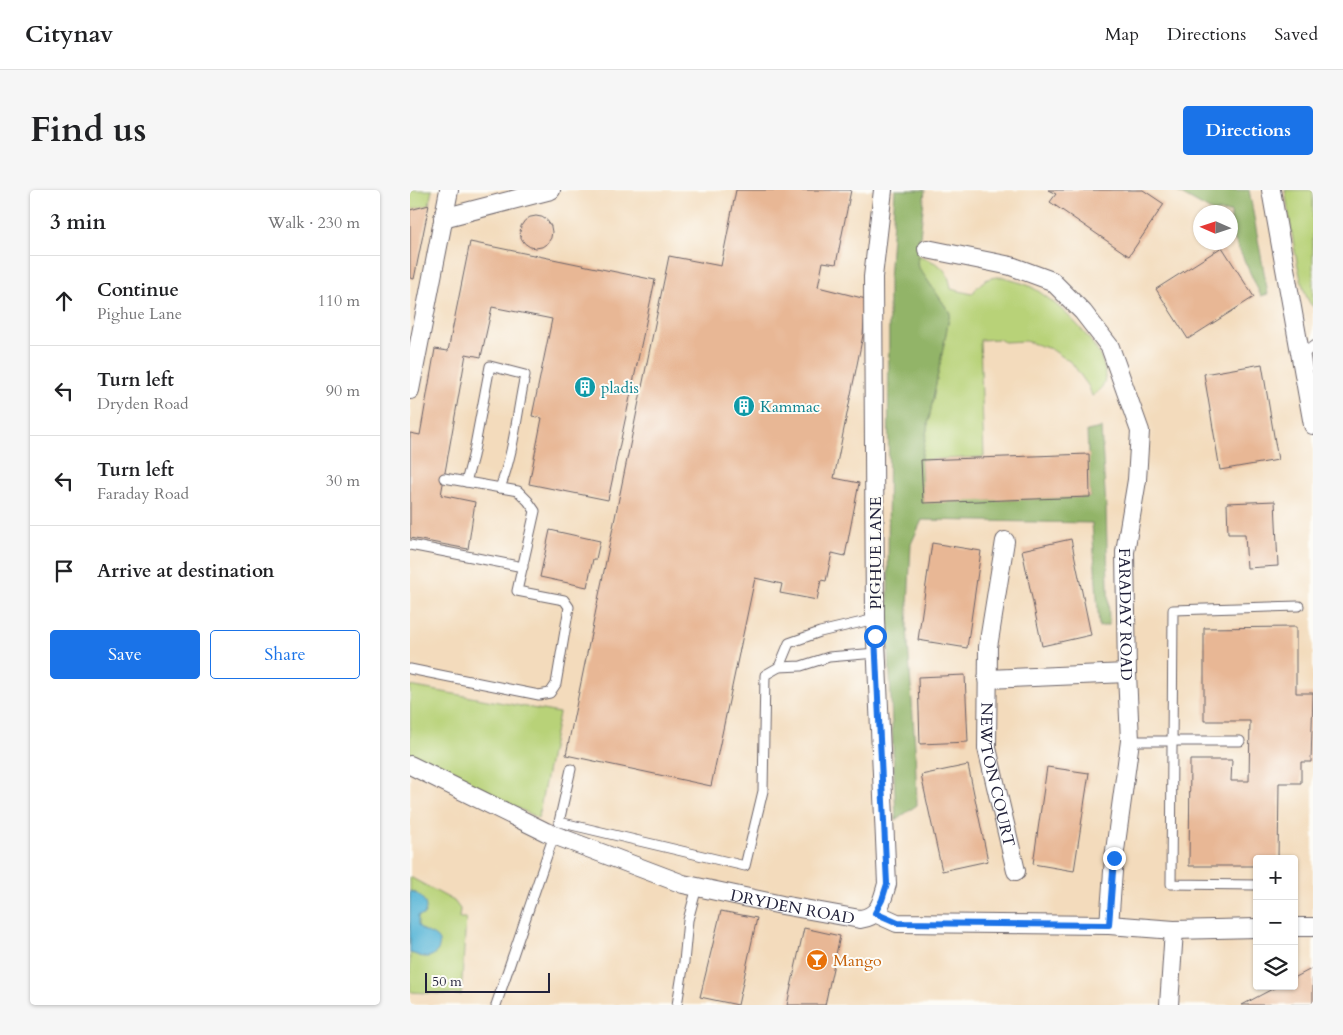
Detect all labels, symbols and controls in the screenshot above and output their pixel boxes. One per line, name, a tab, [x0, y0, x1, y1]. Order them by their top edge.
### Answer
text: Citynav	[25, 18, 113, 51]
text: Map	[1105, 22, 1139, 47]
text: Directions	[1167, 22, 1246, 47]
text: Saved	[1274, 22, 1318, 47]
text: Find us	[30, 106, 146, 154]
button: Directions	[1183, 106, 1313, 155]
north arrow	[1193, 205, 1238, 250]
text: 3 min	[50, 208, 106, 237]
text: Walk · 230 m	[268, 212, 360, 234]
text: Continue	[97, 277, 179, 303]
icon: ahead	[50, 287, 78, 315]
text: 110 m	[318, 290, 360, 312]
text: Pighue Lane	[97, 303, 182, 325]
text: Turn left	[97, 367, 174, 393]
building icon: pladis	[573, 375, 597, 399]
icon: left	[50, 377, 78, 405]
place label: pladis	[601, 377, 639, 399]
text: 90 m	[326, 380, 360, 402]
text: Dryden Road	[97, 393, 189, 415]
building icon: Kammac	[732, 394, 756, 418]
place label: Kammac	[760, 396, 820, 418]
text: Turn left	[97, 457, 174, 483]
icon: left	[50, 467, 78, 495]
text: 30 m	[326, 470, 360, 492]
text: Faraday Road	[97, 483, 189, 505]
street label: PIGHUE LANE	[865, 496, 887, 609]
street label: FARADAY ROAD	[1113, 548, 1137, 681]
icon: arrive	[50, 557, 78, 585]
text: Arrive at destination	[97, 558, 274, 584]
route start	[864, 625, 887, 648]
button: Save	[50, 630, 200, 679]
button: Share	[210, 630, 360, 679]
street label: NEWTON COURT	[974, 702, 1020, 849]
route end	[1103, 847, 1126, 870]
map controls	[1253, 855, 1298, 990]
button: +	[1253, 855, 1298, 900]
street label: DRYDEN ROAD	[728, 884, 856, 930]
button: −	[1253, 900, 1298, 945]
button: layers	[1253, 945, 1298, 990]
bar icon: Mango	[805, 948, 829, 972]
place label: Mango	[833, 950, 882, 972]
scale bar	[425, 970, 550, 993]
text: 50 m	[432, 972, 462, 991]

